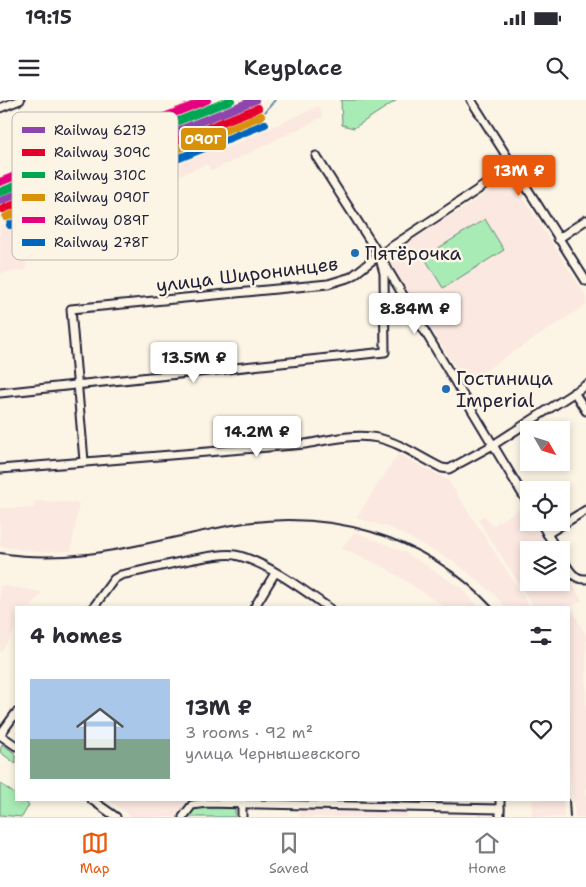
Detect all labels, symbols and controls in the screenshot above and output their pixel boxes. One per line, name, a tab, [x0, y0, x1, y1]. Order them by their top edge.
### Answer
text: 19:15	[25, 5, 72, 30]
text: Keyplace	[243, 53, 343, 82]
icon: menu	[15, 54, 43, 82]
icon: search	[543, 54, 571, 82]
legend	[12, 112, 178, 260]
text: Railway 621Э	[54, 121, 146, 139]
line badge: 090Г	[180, 127, 227, 151]
text: 090Г	[184, 130, 223, 148]
text: Railway 309С	[54, 143, 150, 161]
pin: 13M ₽	[484, 154, 554, 197]
text: 13M ₽	[493, 160, 545, 181]
text: Railway 310С	[54, 166, 146, 184]
text: Railway 090Г	[54, 188, 150, 206]
text: Railway 089Г	[54, 211, 150, 229]
text: Railway 278Г	[54, 233, 149, 251]
place label: Пятёрочка	[365, 241, 461, 266]
marker: Пятёрочка	[349, 247, 361, 259]
street label: улица Широнинцев	[155, 251, 340, 298]
pin: 8.84M ₽	[369, 292, 461, 335]
text: 8.84M ₽	[380, 298, 450, 319]
pin: 13.5M ₽	[148, 342, 240, 384]
text: 13.5M ₽	[161, 347, 227, 368]
place label: Гостиница Imperial	[456, 366, 553, 413]
marker: Гостиница Imperial	[440, 383, 452, 395]
pin: 14.2M ₽	[211, 416, 303, 458]
text: 14.2M ₽	[224, 421, 290, 442]
north arrow	[520, 421, 570, 471]
map controls	[520, 421, 570, 591]
button: locate	[520, 481, 570, 531]
button: layers	[520, 541, 570, 591]
text: 4 homes	[30, 622, 122, 650]
icon: filters	[527, 622, 555, 650]
text: 13M ₽	[185, 694, 252, 722]
icon: home	[70, 699, 130, 759]
icon: heart	[527, 715, 555, 743]
text: 3 rooms · 92 m²	[185, 722, 313, 743]
text: улица Чернышевского	[185, 743, 360, 764]
tab: Map	[80, 829, 110, 877]
tab: Saved	[269, 829, 309, 877]
tab: Home	[468, 829, 506, 877]

